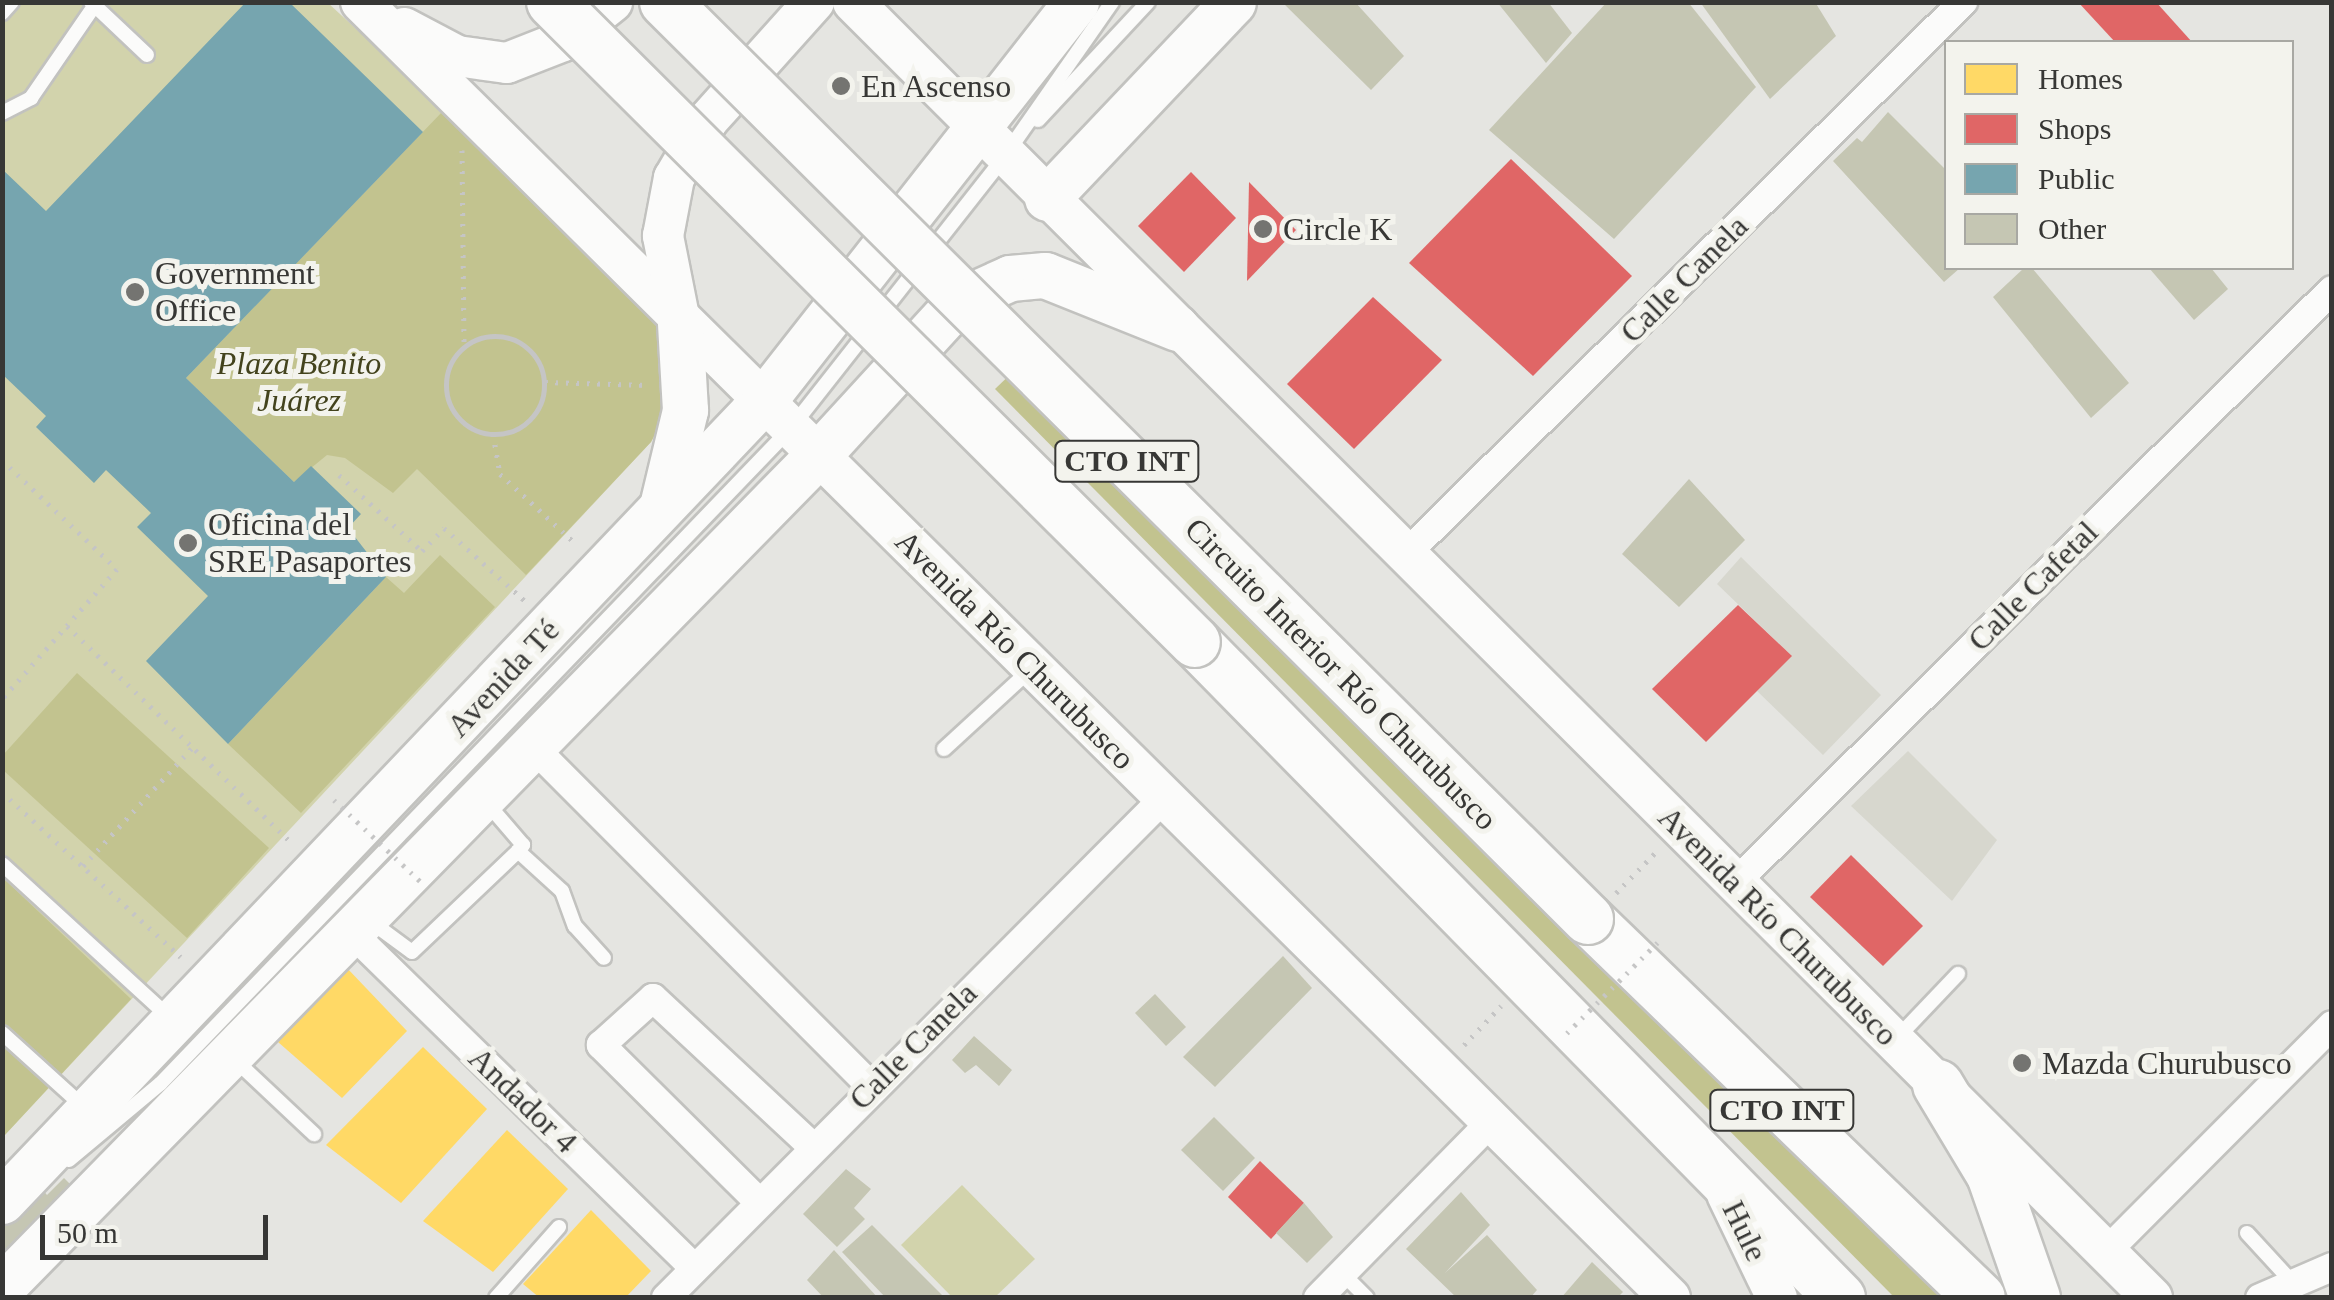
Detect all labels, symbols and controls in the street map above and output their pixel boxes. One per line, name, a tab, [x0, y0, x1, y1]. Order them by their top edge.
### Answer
legend	[1944, 40, 2294, 270]
text: Homes	[2038, 62, 2123, 95]
place label: En Ascenso	[861, 67, 1013, 105]
marker: En Ascenso	[830, 75, 852, 97]
text: Shops	[2038, 112, 2111, 145]
text: Public	[2038, 162, 2115, 195]
street label: Calle Canela	[1612, 207, 1756, 351]
place label: Circle K	[1283, 210, 1392, 248]
text: Other	[2038, 212, 2106, 245]
marker: Circle K	[1252, 218, 1274, 240]
place label: Government Office	[155, 255, 315, 330]
marker: Government Office	[124, 281, 146, 303]
park label: Plaza Benito Juárez	[217, 345, 381, 420]
road number: CTO INT	[1052, 436, 1202, 486]
place label: Oficina del SRE Pasaportes	[208, 506, 412, 581]
street label: Circuito Interior Río Churubusco	[1177, 510, 1505, 838]
street label: Calle Cafetal	[1960, 513, 2106, 659]
street label: Avenida Río Churubusco	[887, 522, 1143, 778]
marker: Oficina del SRE Pasaportes	[177, 532, 199, 554]
street label: Avenida Té	[439, 611, 567, 745]
street label: Avenida Río Churubusco	[1650, 798, 1906, 1054]
street label: Calle Canela	[841, 974, 985, 1118]
street label: Andador 4	[461, 1039, 585, 1161]
place label: Mazda Churubusco	[2042, 1044, 2292, 1082]
marker: Mazda Churubusco	[2011, 1052, 2033, 1074]
road number: CTO INT	[1707, 1085, 1857, 1135]
scale bar	[45, 1195, 272, 1257]
street label: Hule	[1714, 1195, 1776, 1267]
text: 50 m	[57, 1216, 118, 1249]

